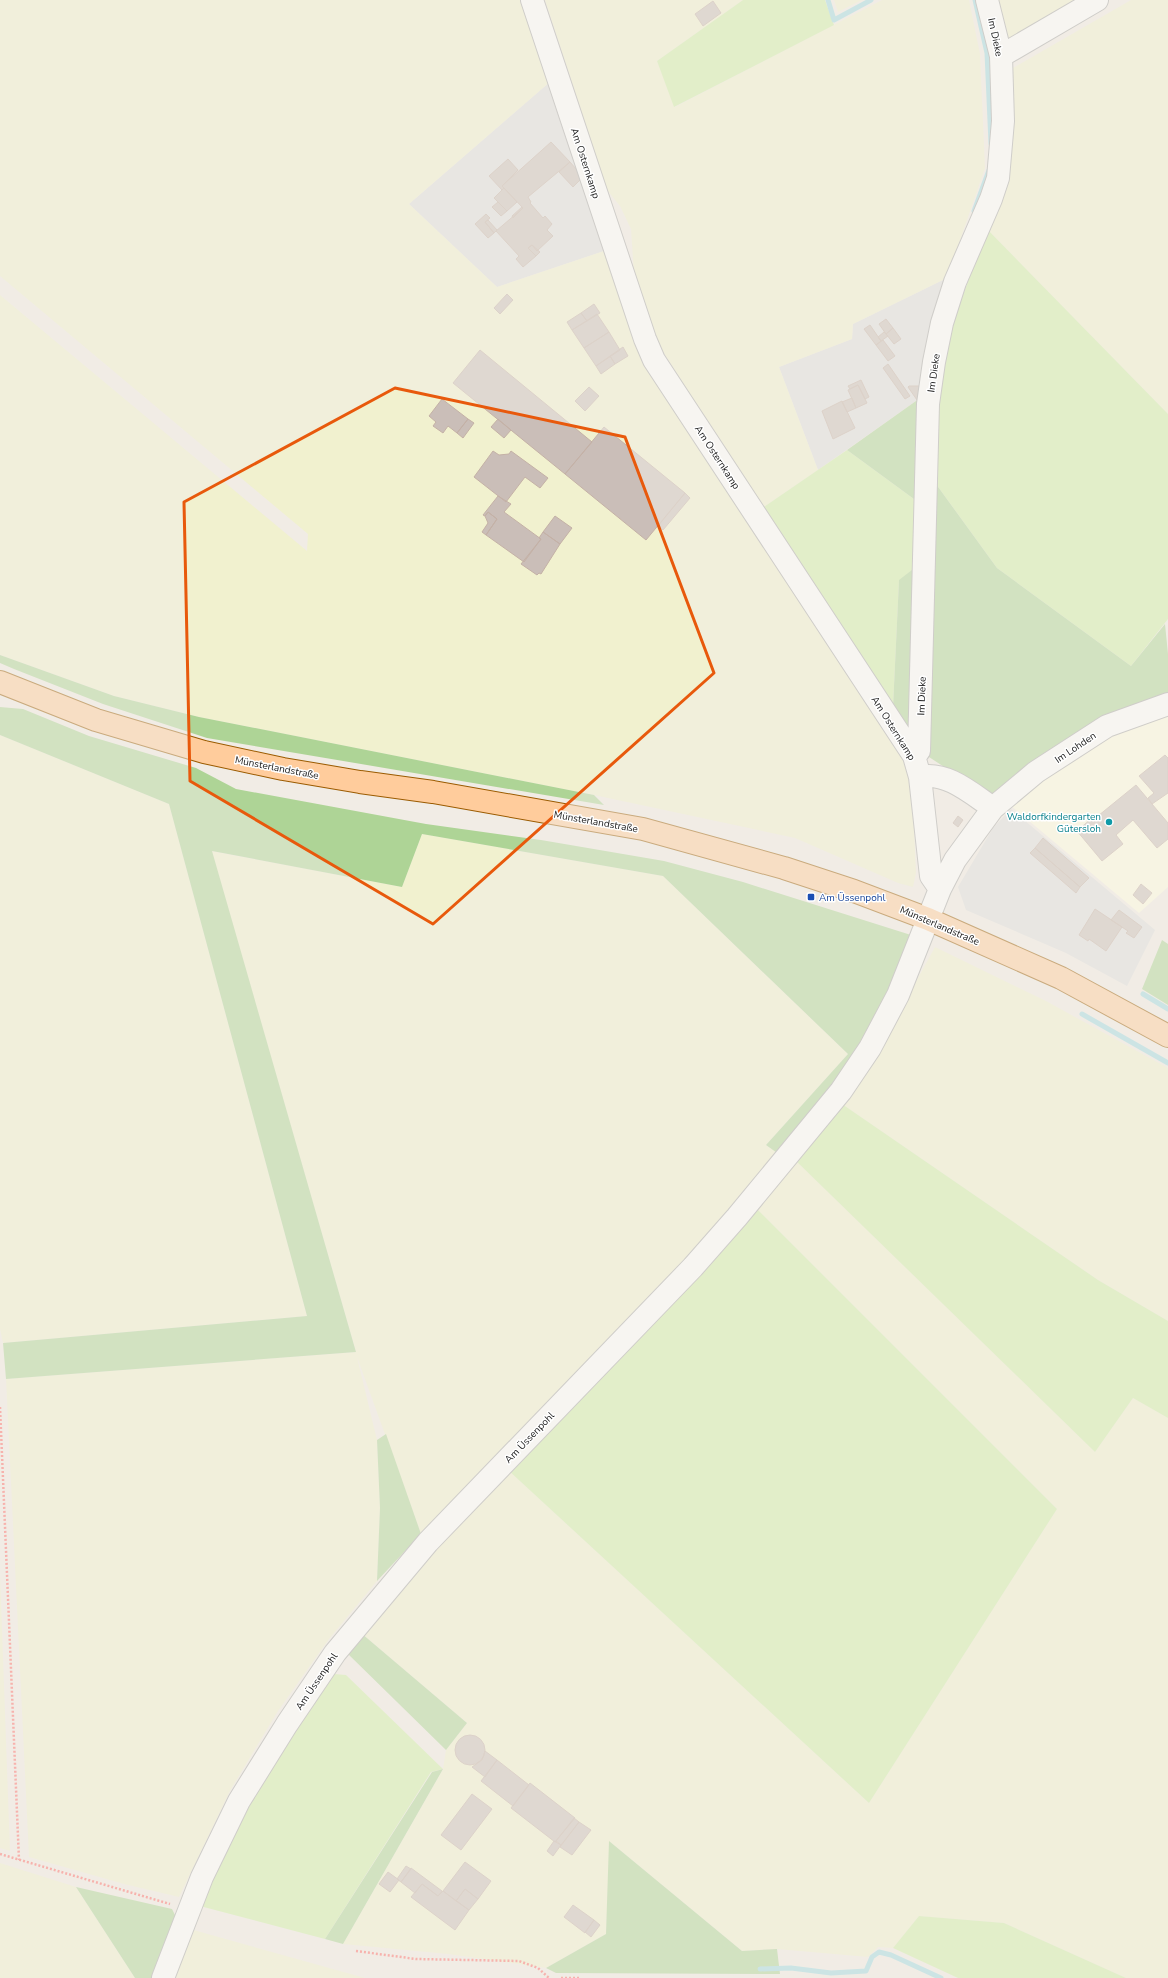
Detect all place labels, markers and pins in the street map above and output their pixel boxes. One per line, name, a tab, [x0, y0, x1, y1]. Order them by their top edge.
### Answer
place label: Waldorfkindergarten Gütersloh	[1007, 810, 1101, 836]
marker: Waldorfkindergarten Gütersloh	[1104, 817, 1114, 827]
place label: Am Üssenpohl	[819, 891, 885, 905]
marker: Am Üssenpohl	[806, 892, 816, 902]

